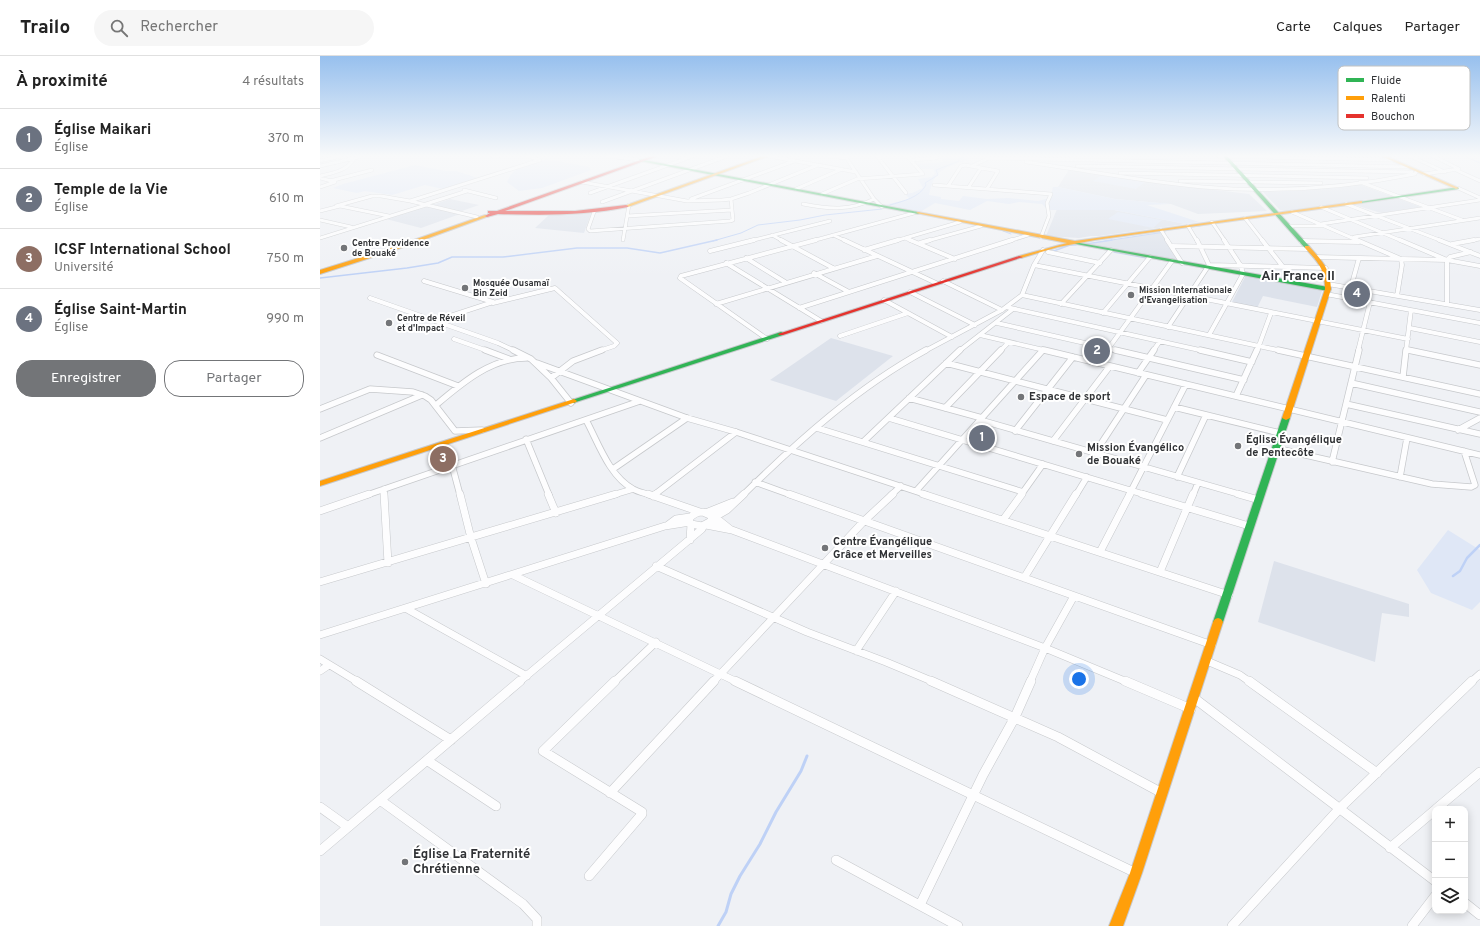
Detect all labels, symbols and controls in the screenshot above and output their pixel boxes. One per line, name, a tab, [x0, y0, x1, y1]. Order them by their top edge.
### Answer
search box	[94, 10, 374, 46]
text: Trailo	[20, 16, 70, 40]
icon: search	[108, 17, 130, 39]
text: Rechercher	[140, 18, 218, 37]
text: Carte	[1276, 19, 1311, 36]
text: Calques	[1333, 19, 1383, 36]
text: Partager	[1405, 19, 1460, 36]
legend	[1338, 66, 1470, 130]
text: À proximité	[16, 71, 108, 93]
text: 4 résultats	[242, 74, 304, 90]
text: Fluide	[1371, 74, 1401, 88]
text: Ralenti	[1371, 92, 1406, 106]
text: Bouchon	[1371, 110, 1415, 124]
text: Église Maikari	[54, 121, 151, 140]
text: 1	[26, 131, 32, 147]
text: 370 m	[267, 131, 304, 147]
text: Église	[54, 140, 88, 156]
text: Temple de la Vie	[54, 181, 168, 200]
text: 2	[25, 191, 33, 207]
text: 610 m	[269, 191, 304, 207]
text: Église	[54, 200, 88, 216]
place label: Centre Providence de Bouaké	[352, 238, 429, 259]
text: ICSF International School	[54, 241, 231, 260]
marker: Centre Providence de Bouaké	[339, 243, 349, 253]
text: 3	[25, 251, 33, 267]
text: 750 m	[267, 251, 304, 267]
text: Université	[54, 260, 113, 276]
district label: Air France II	[1261, 269, 1335, 285]
place label: Mosquée Ousamaï Bin Zeid	[473, 278, 550, 299]
pin: 4	[1344, 279, 1370, 309]
marker: Mosquée Ousamaï Bin Zeid	[460, 283, 470, 293]
place label: Mission Internationale d'Evangelisation	[1139, 285, 1232, 306]
marker: Mission Internationale d'Evangelisation	[1126, 290, 1136, 300]
text: Église Saint-Martin	[54, 301, 187, 320]
text: 4	[25, 311, 33, 327]
text: 990 m	[266, 311, 304, 327]
place label: Centre de Réveil et d'Impact	[397, 313, 465, 334]
marker: Centre de Réveil et d'Impact	[384, 318, 394, 328]
text: Église	[54, 320, 88, 336]
pin: 2	[1084, 336, 1110, 366]
button: Enregistrer	[16, 360, 156, 397]
button: Partager	[164, 360, 304, 397]
place label: Espace de sport	[1029, 390, 1111, 404]
marker: Espace de sport	[1016, 392, 1026, 402]
pin: 1	[969, 423, 995, 453]
place label: Église Évangélique de Pentecôte	[1246, 432, 1342, 460]
place label: Mission Évangélico de Bouaké	[1087, 440, 1184, 468]
marker: Église Évangélique de Pentecôte	[1233, 441, 1243, 451]
pin: 3	[430, 444, 456, 474]
marker: Mission Évangélico de Bouaké	[1074, 449, 1084, 459]
place label: Centre Évangélique Grâce et Merveilles	[833, 534, 932, 562]
marker: Centre Évangélique Grâce et Merveilles	[820, 543, 830, 553]
your location	[1069, 669, 1089, 689]
map controls	[1432, 806, 1468, 914]
button: +	[1432, 806, 1468, 842]
button: −	[1432, 842, 1468, 878]
place label: Église La Fraternité Chrétienne	[413, 845, 530, 878]
marker: Église La Fraternité Chrétienne	[400, 857, 410, 867]
button: layers	[1432, 878, 1468, 914]

